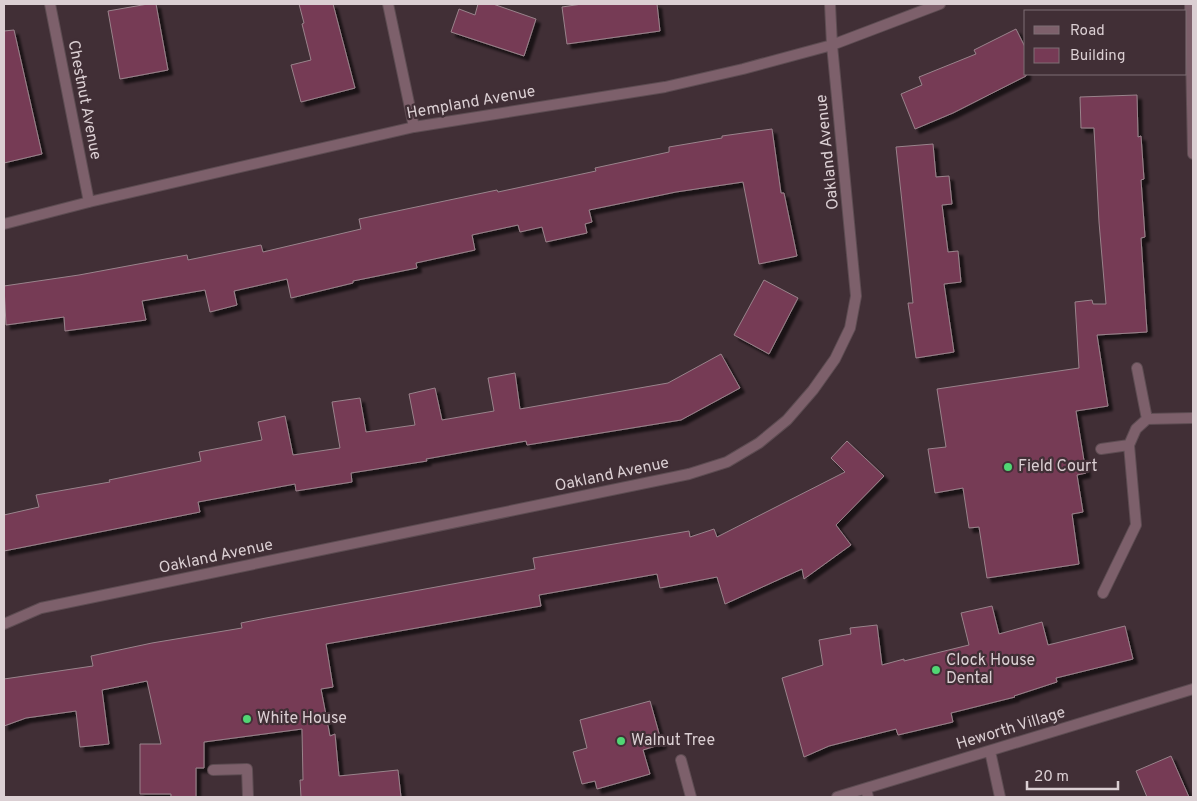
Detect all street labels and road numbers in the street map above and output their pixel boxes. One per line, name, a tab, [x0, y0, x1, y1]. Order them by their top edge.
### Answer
street label: Chestnut Avenue	[63, 38, 105, 162]
street label: Hempland Avenue	[405, 82, 537, 124]
street label: Oakland Avenue	[812, 93, 844, 211]
street label: Oakland Avenue	[553, 453, 671, 497]
street label: Oakland Avenue	[157, 535, 275, 579]
street label: Heworth Village	[954, 703, 1068, 755]

